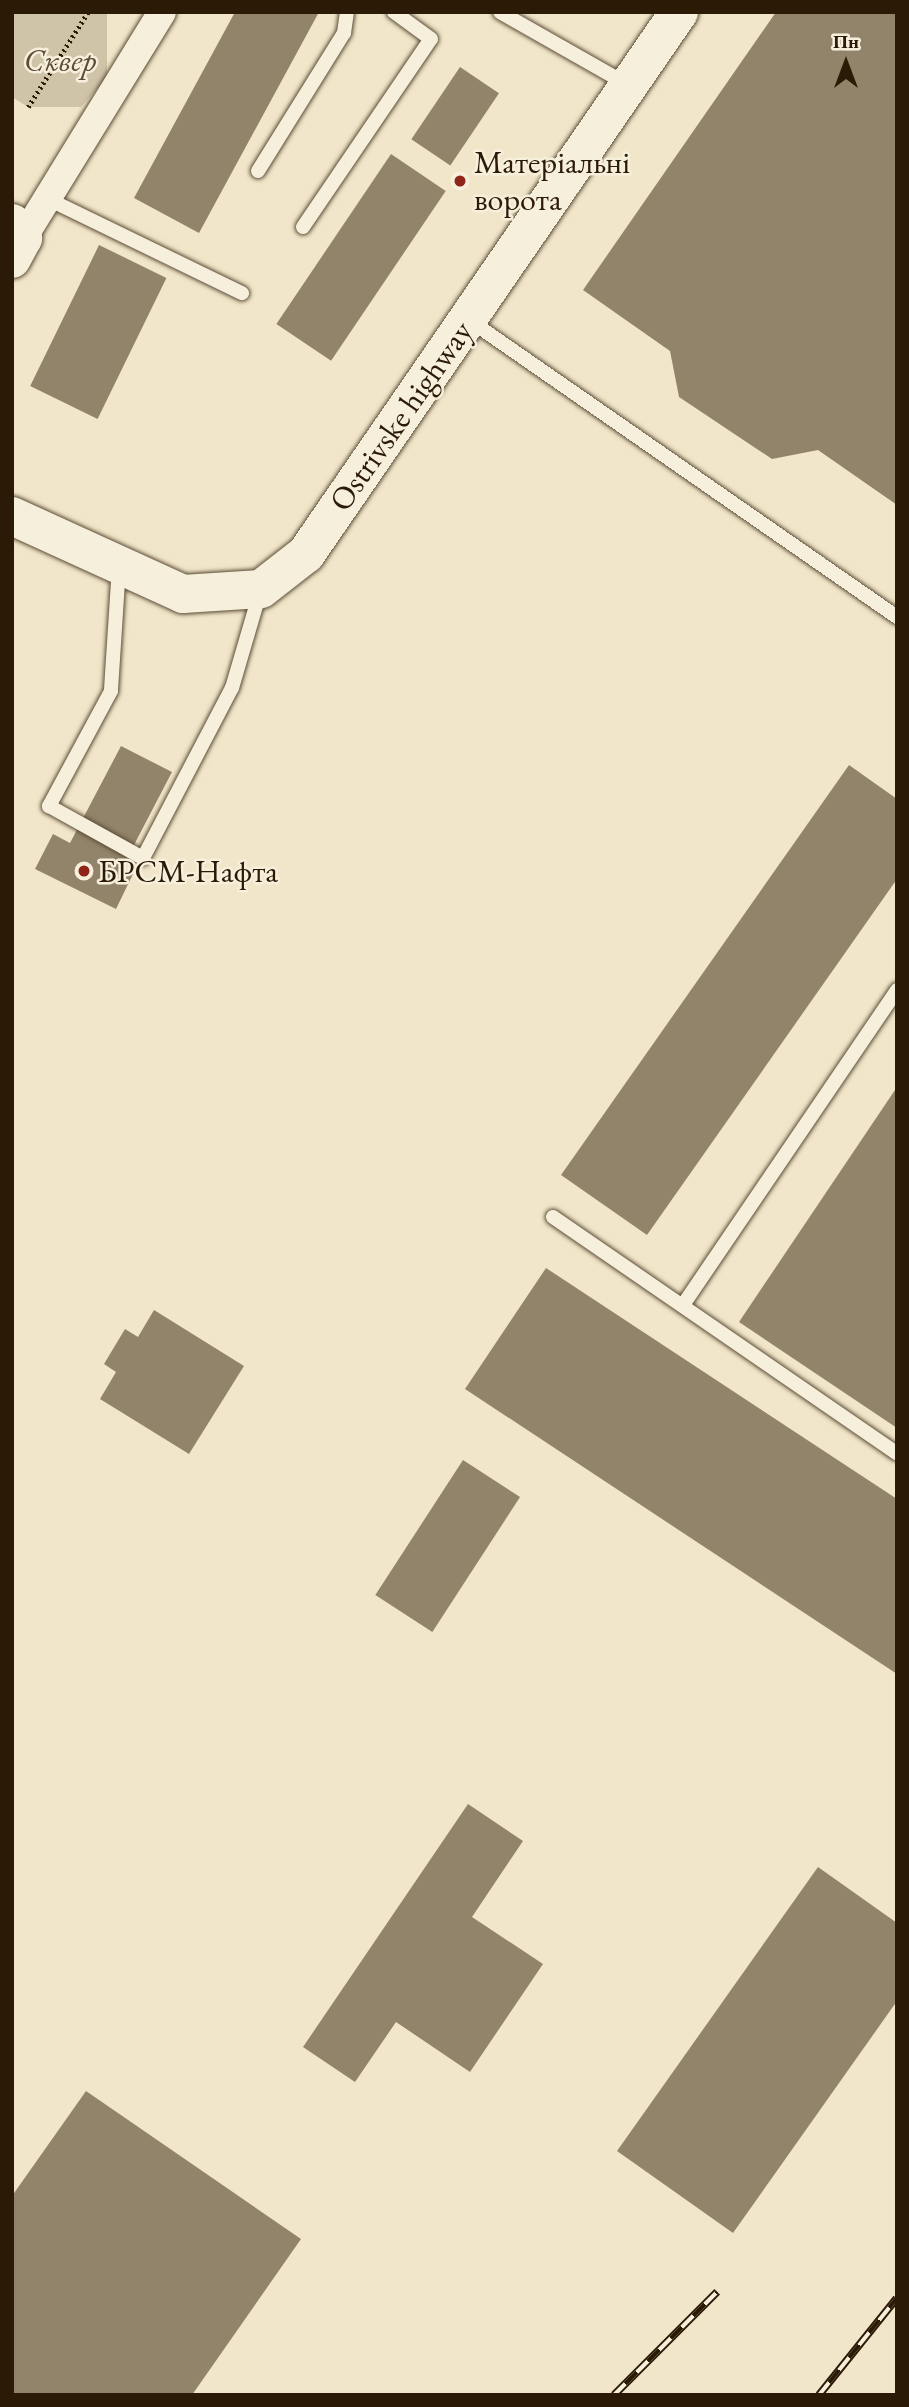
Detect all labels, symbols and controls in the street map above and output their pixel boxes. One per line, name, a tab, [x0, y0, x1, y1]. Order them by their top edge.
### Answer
north arrow	[811, 28, 881, 98]
text: Пн	[833, 29, 859, 54]
park label: Сквер	[24, 41, 96, 79]
place label: Матеріальні ворота	[474, 144, 630, 219]
marker: Матеріальні ворота	[452, 173, 468, 189]
street label: Ostrivske highway	[321, 313, 481, 519]
place label: БРСМ-Нафта	[98, 852, 278, 890]
marker: БРСМ-Нафта	[76, 863, 92, 879]

